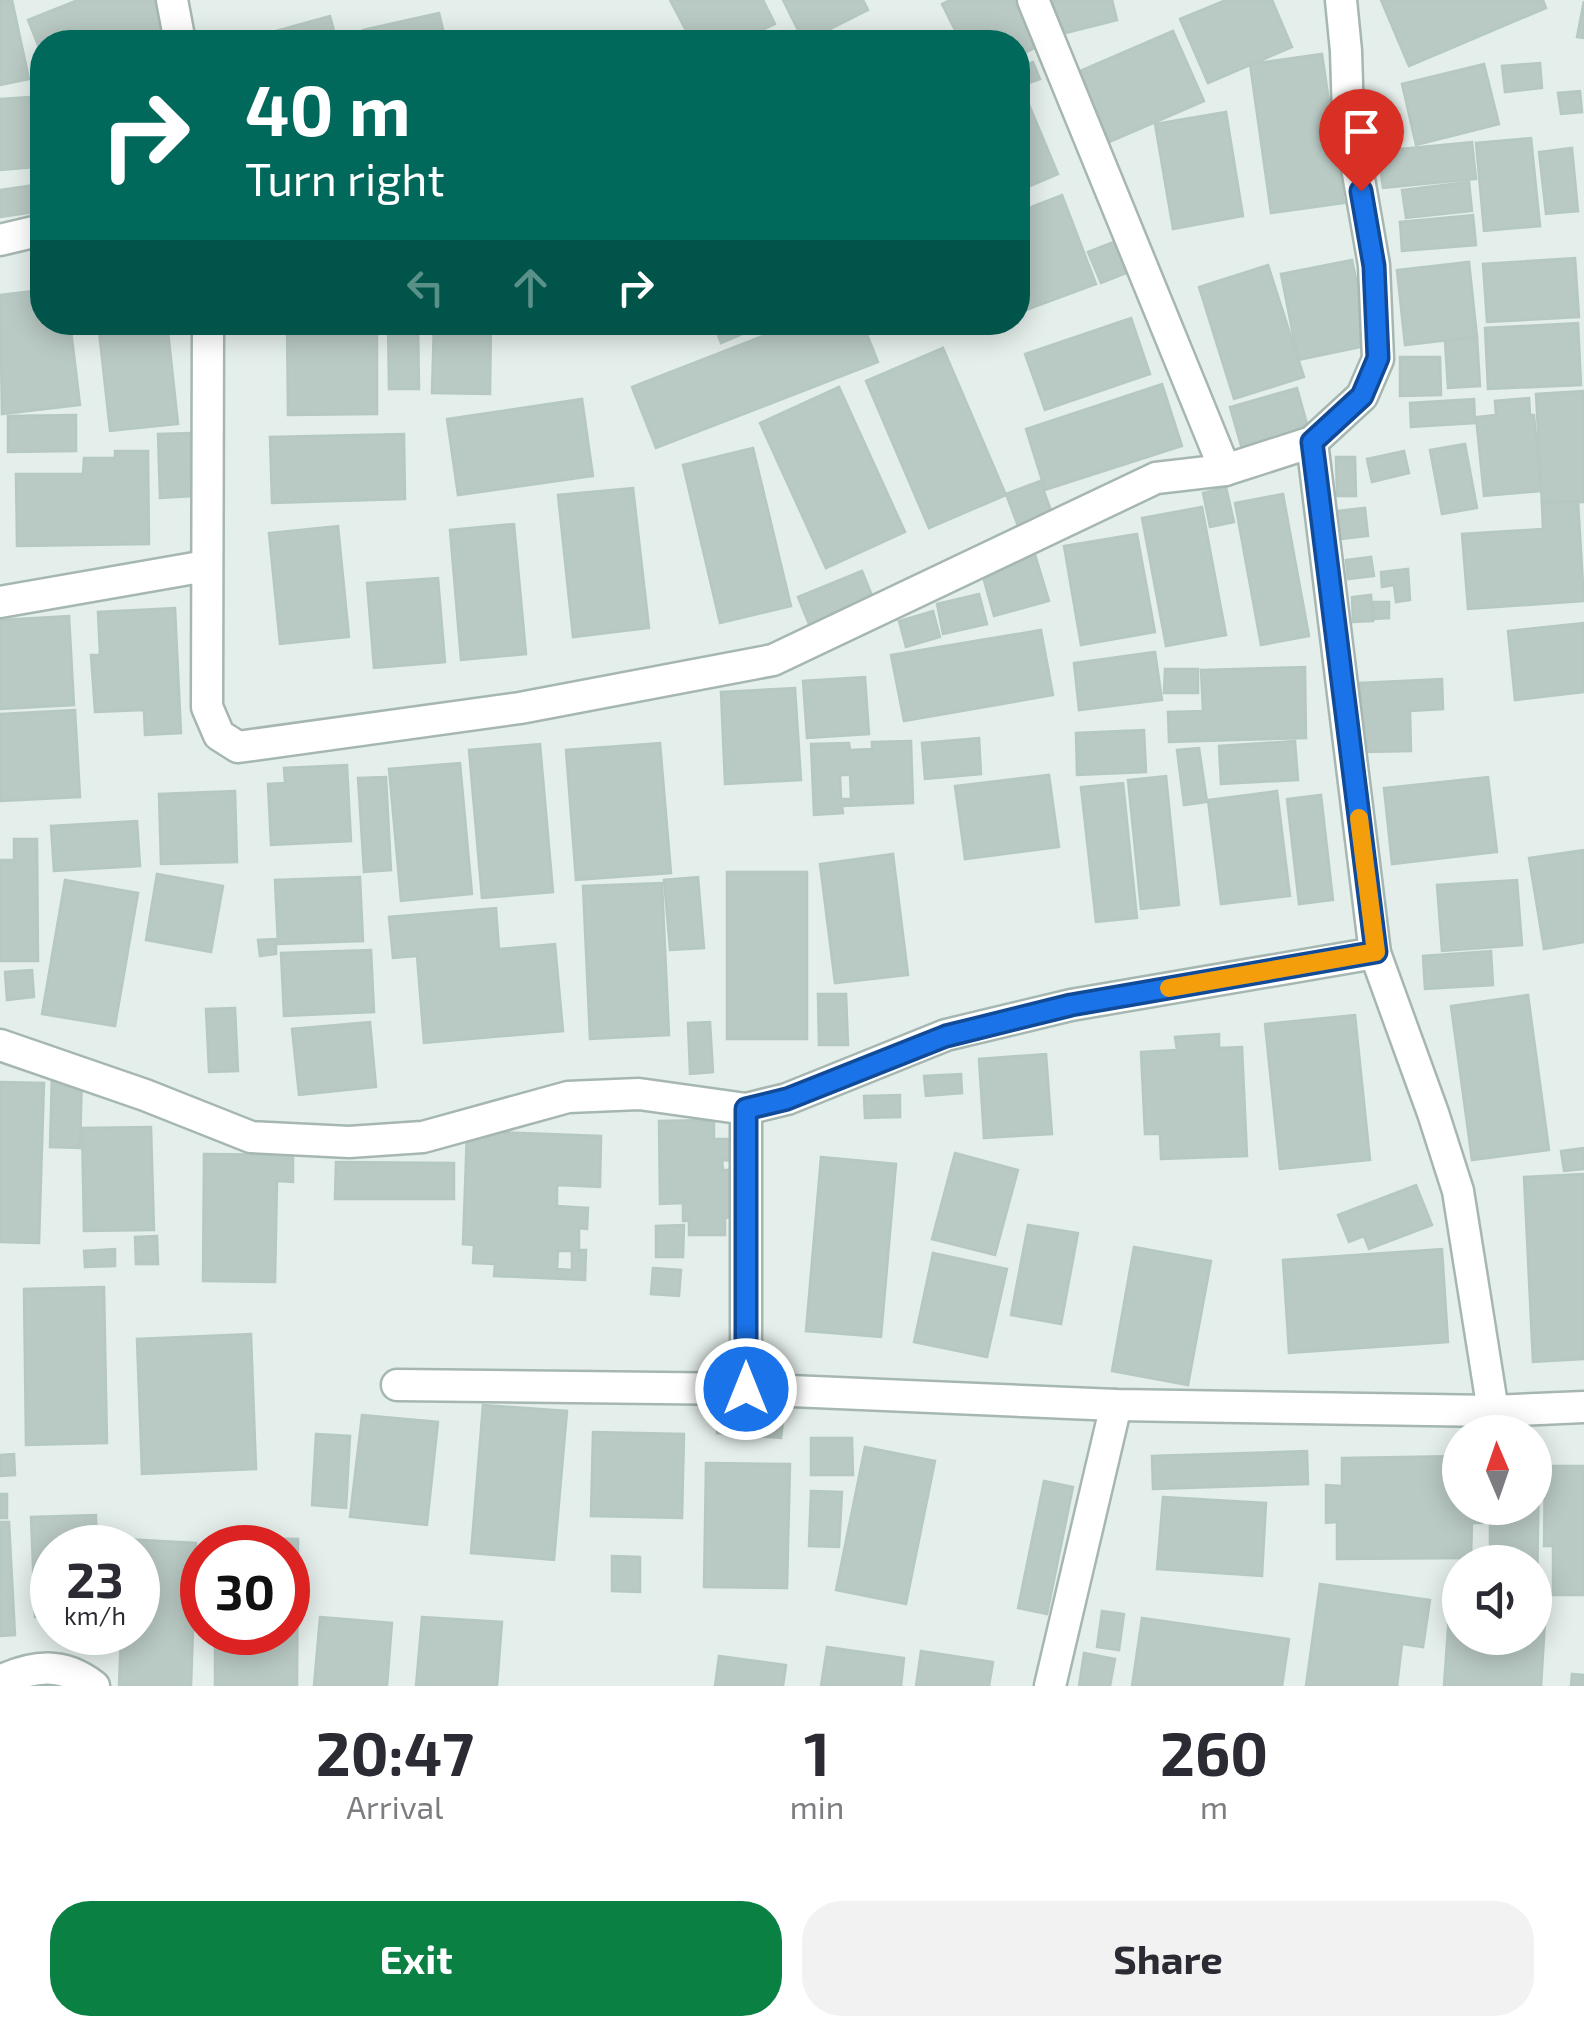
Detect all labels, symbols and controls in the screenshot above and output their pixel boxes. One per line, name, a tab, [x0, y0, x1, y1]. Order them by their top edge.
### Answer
text: 40 m	[245, 66, 411, 150]
icon: right	[80, 70, 210, 200]
pin	[1319, 89, 1404, 192]
icon: arrive	[1334, 104, 1389, 159]
text: Turn right	[245, 151, 445, 205]
icon: left	[398, 260, 453, 315]
icon: ahead	[503, 260, 558, 315]
icon: right	[608, 260, 663, 315]
position arrow	[694, 1337, 798, 1441]
north arrow	[1442, 1415, 1552, 1525]
map controls	[1442, 1415, 1552, 1655]
speed limit sign: 30	[180, 1525, 310, 1655]
button: sound	[1442, 1545, 1552, 1655]
text: 23	[66, 1548, 124, 1608]
text: km/h	[64, 1600, 126, 1630]
text: 20:47	[316, 1716, 474, 1788]
text: 1	[804, 1716, 830, 1788]
text: 260	[1160, 1716, 1268, 1788]
text: Arrival	[346, 1787, 444, 1825]
text: min	[790, 1787, 844, 1825]
text: m	[1200, 1787, 1228, 1825]
button: Exit	[50, 1901, 782, 2016]
button: Share	[802, 1901, 1534, 2016]

